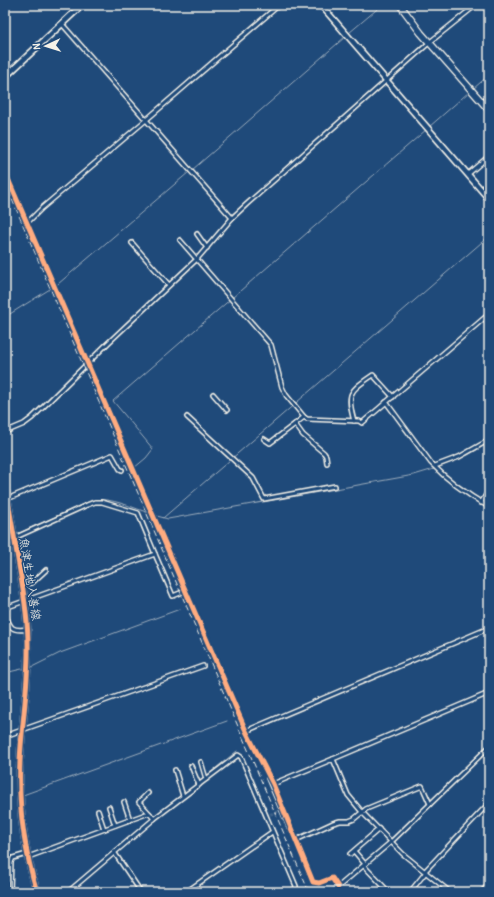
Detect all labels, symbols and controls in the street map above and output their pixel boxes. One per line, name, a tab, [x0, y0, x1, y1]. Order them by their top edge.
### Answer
north arrow	[26, 26, 66, 66]
text: N	[29, 43, 43, 50]
street label: 魚津生地入善線	[16, 536, 45, 622]

